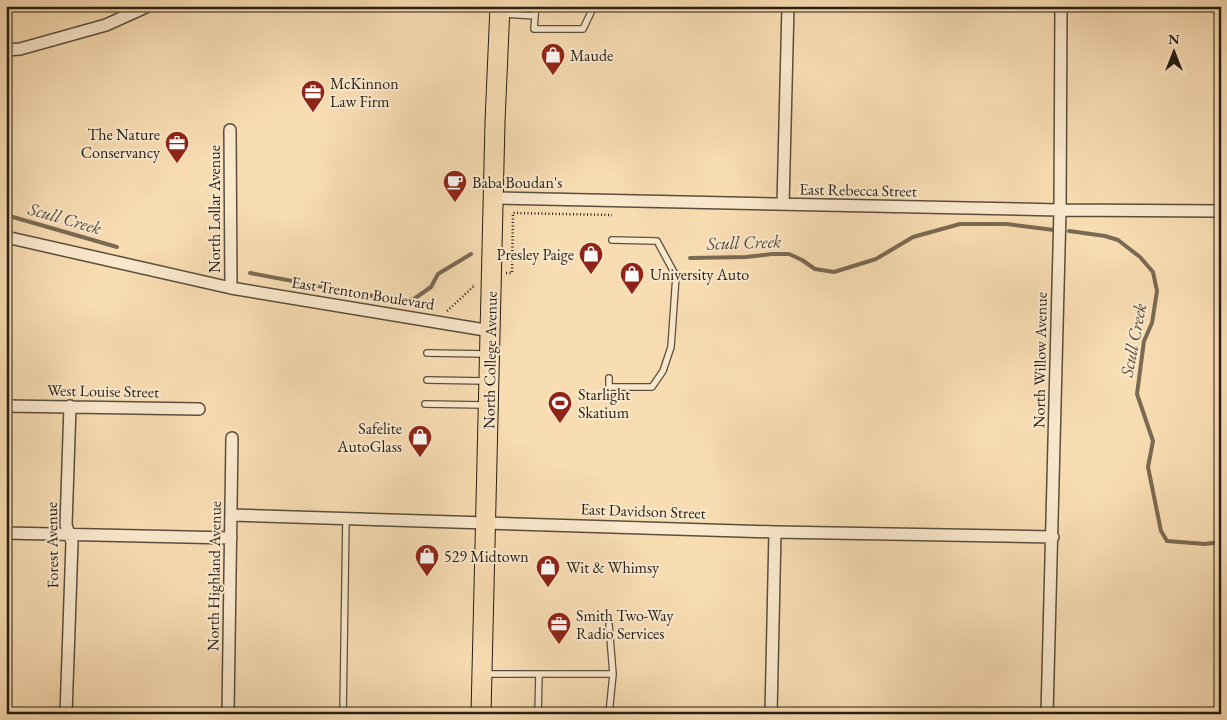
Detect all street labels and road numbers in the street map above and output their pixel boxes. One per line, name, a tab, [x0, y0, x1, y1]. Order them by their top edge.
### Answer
street label: North Lollar Avenue	[204, 145, 225, 273]
street label: East Rebecca Street	[799, 178, 917, 202]
street label: East Trenton Boulevard	[290, 271, 437, 315]
street label: North College Avenue	[478, 291, 502, 429]
street label: North Willow Avenue	[1028, 292, 1052, 428]
street label: West Louise Street	[47, 380, 159, 402]
street label: East Davidson Street	[580, 498, 706, 524]
street label: North Highland Avenue	[202, 501, 226, 651]
street label: Forest Avenue	[41, 502, 63, 588]

